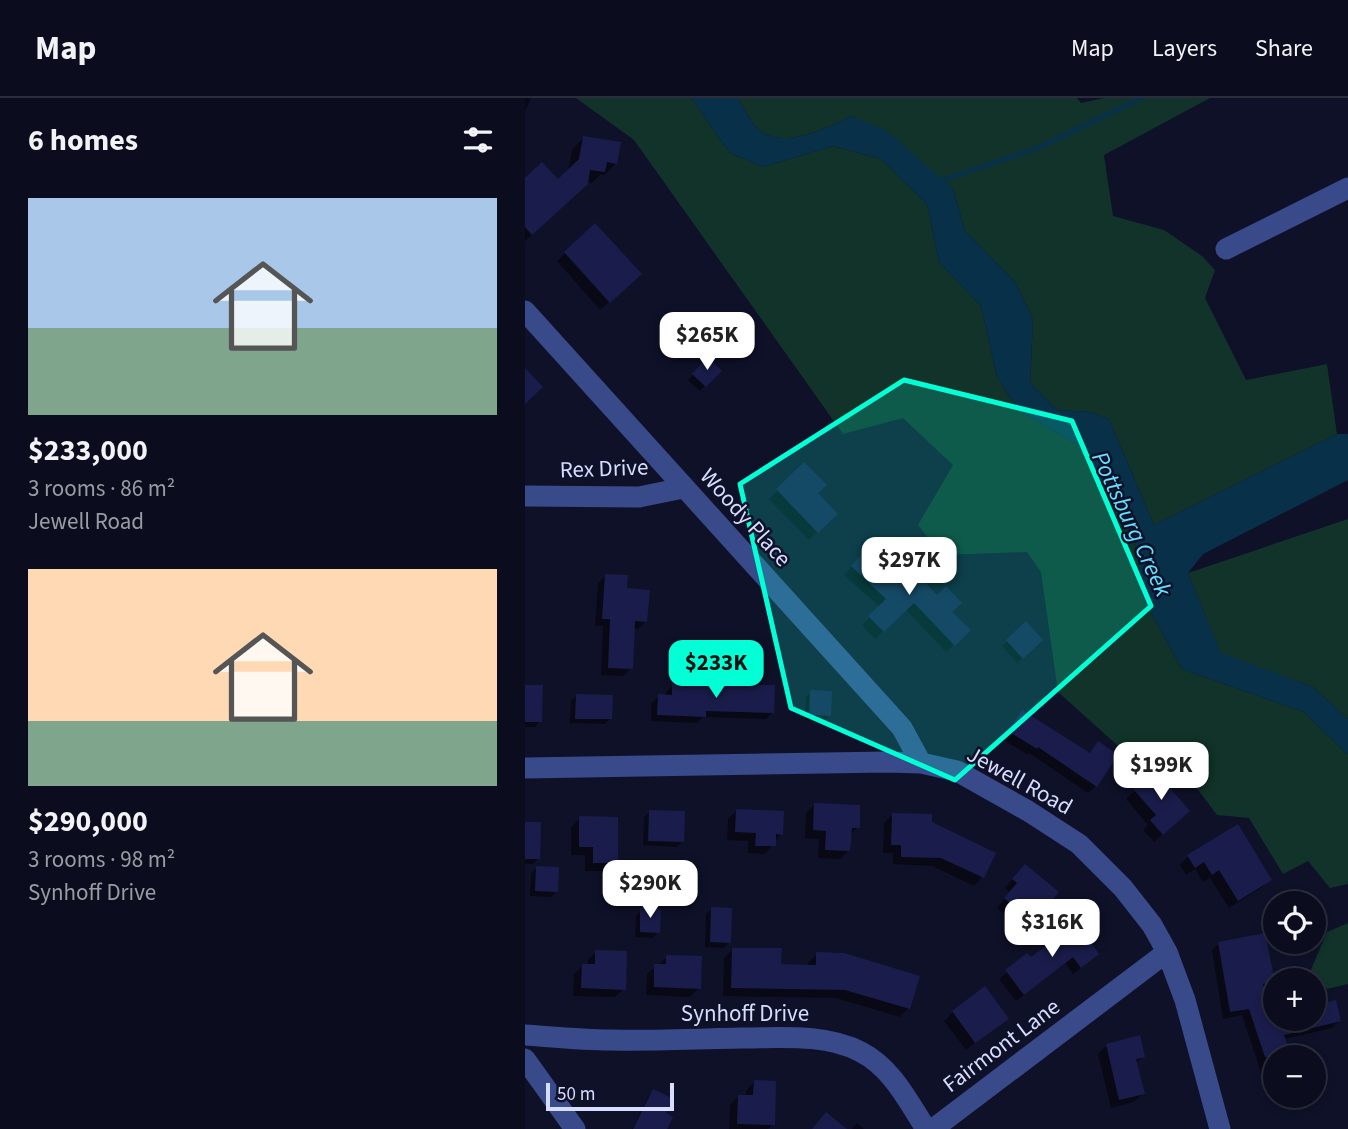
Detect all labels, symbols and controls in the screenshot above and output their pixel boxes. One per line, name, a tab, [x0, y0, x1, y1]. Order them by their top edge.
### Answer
text: Map	[35, 25, 96, 72]
text: Map	[1071, 31, 1114, 66]
text: Layers	[1152, 31, 1217, 66]
text: Share	[1255, 31, 1313, 66]
text: 6 homes	[28, 119, 138, 162]
icon: filters	[459, 121, 497, 159]
icon: home	[200, 243, 326, 369]
pin: $265K	[658, 313, 756, 372]
text: $265K	[676, 318, 738, 351]
text: $233,000	[28, 429, 148, 472]
water label: Pottsburg Creek	[1083, 446, 1181, 603]
street label: Rex Drive	[559, 450, 649, 487]
street label: Woody Place	[692, 461, 799, 574]
text: 3 rooms · 86 m²	[28, 472, 175, 505]
text: Jewell Road	[28, 505, 144, 538]
pin: $297K	[860, 538, 958, 597]
text: $297K	[878, 543, 940, 576]
icon: home	[200, 614, 326, 740]
pin: $233K	[667, 640, 765, 700]
text: $233K	[685, 646, 747, 679]
street label: Jewell Road	[961, 738, 1079, 823]
pin: $199K	[1112, 742, 1210, 802]
text: $199K	[1130, 748, 1192, 781]
text: $290,000	[28, 800, 148, 843]
text: 3 rooms · 98 m²	[28, 843, 175, 876]
pin: $290K	[601, 860, 699, 920]
text: $290K	[619, 866, 681, 899]
text: Synhoff Drive	[28, 876, 156, 909]
map controls	[1263, 891, 1326, 1108]
button: locate	[1263, 891, 1326, 954]
pin: $316K	[1003, 900, 1101, 959]
text: $316K	[1021, 905, 1083, 938]
button: +	[1263, 968, 1326, 1031]
street label: Fairmont Lane	[936, 990, 1067, 1100]
street label: Synhoff Drive	[681, 997, 809, 1030]
button: −	[1263, 1045, 1326, 1108]
scale bar	[546, 1080, 674, 1112]
text: 50 m	[557, 1081, 595, 1108]

